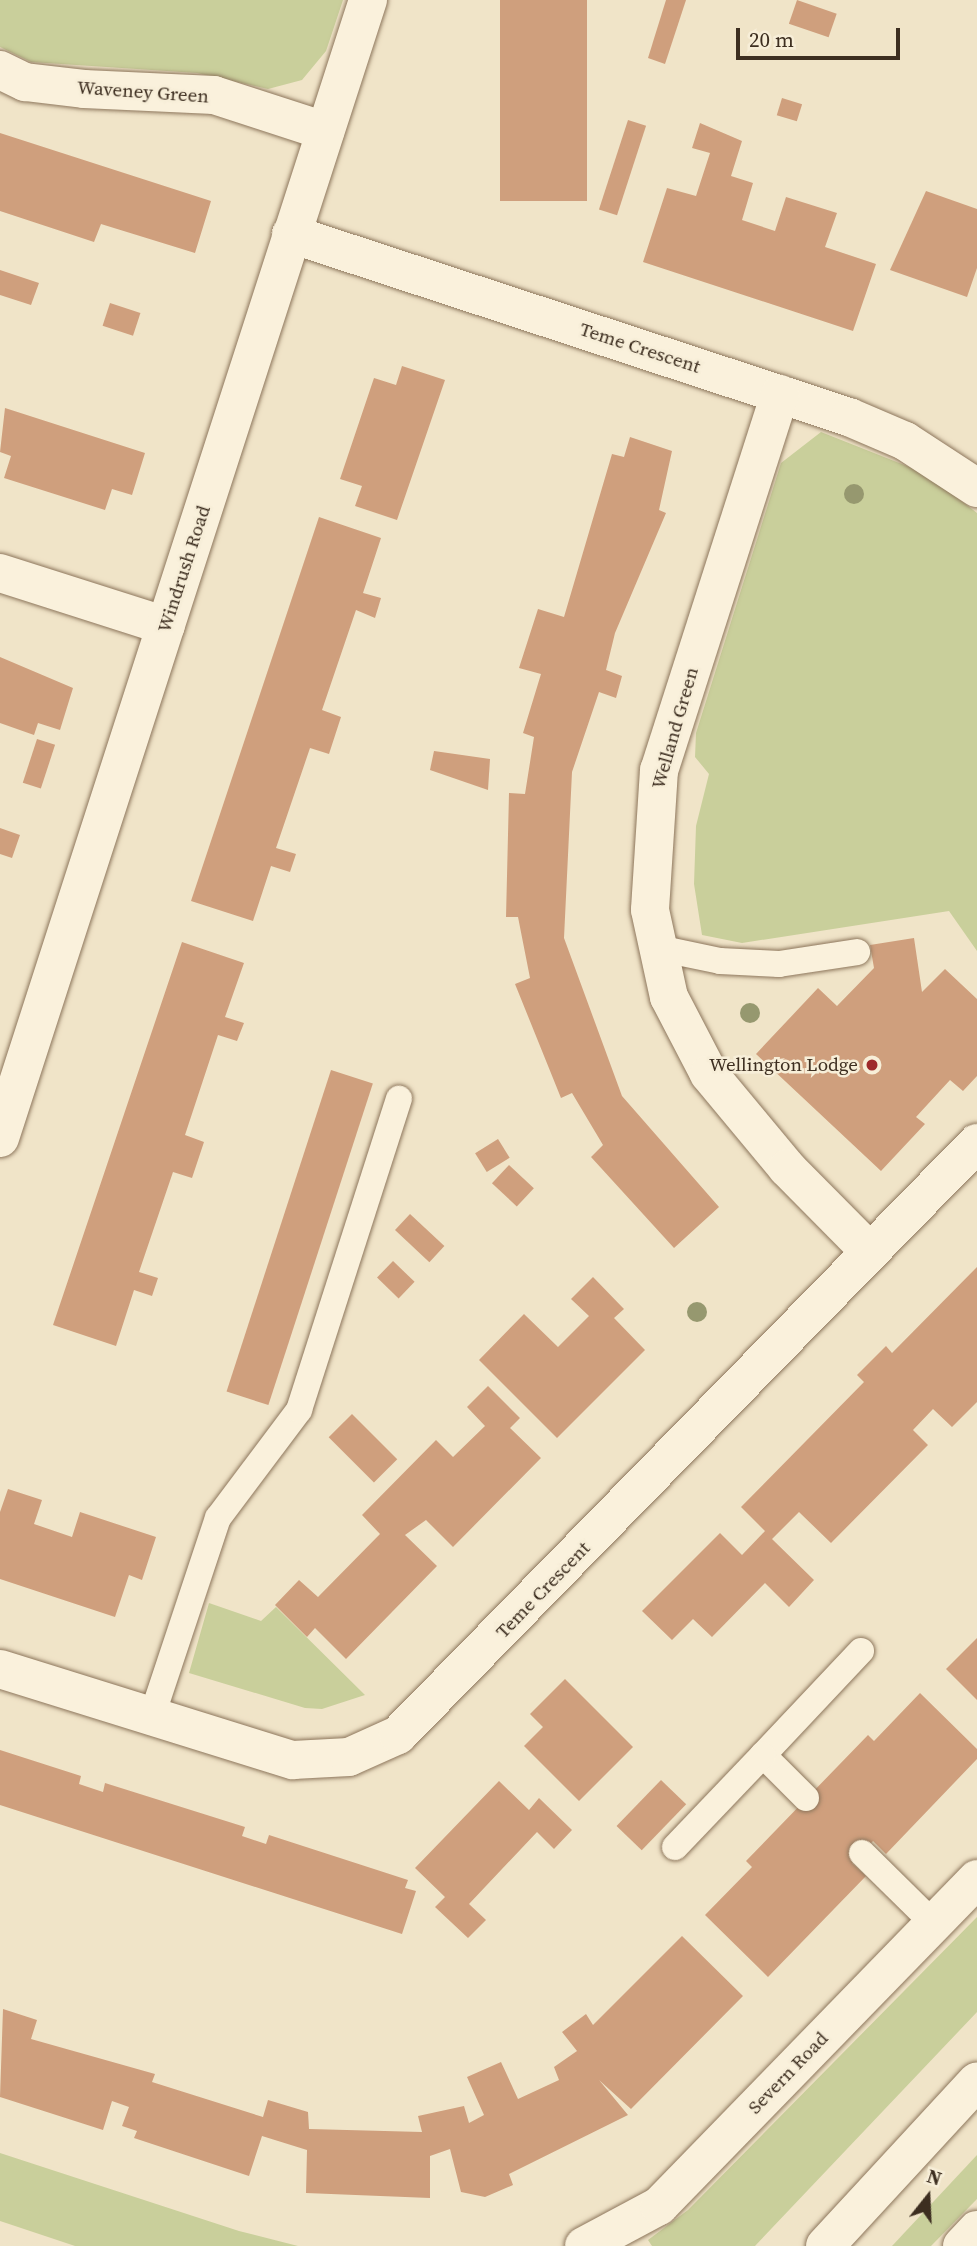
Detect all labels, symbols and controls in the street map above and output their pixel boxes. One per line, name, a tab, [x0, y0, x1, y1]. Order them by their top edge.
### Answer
scale bar	[739, 14, 904, 58]
text: 20 m	[749, 25, 794, 54]
street label: Waveney Green	[76, 76, 210, 108]
street label: Teme Crescent	[577, 318, 703, 378]
street label: Windrush Road	[153, 503, 215, 635]
street label: Welland Green	[647, 665, 703, 791]
place label: Wellington Lodge	[709, 1054, 858, 1076]
marker: Wellington Lodge	[864, 1057, 880, 1073]
street label: Teme Crescent	[491, 1537, 595, 1643]
street label: Severn Road	[743, 2027, 833, 2119]
north arrow	[893, 2162, 963, 2232]
text: N	[924, 2163, 945, 2192]

